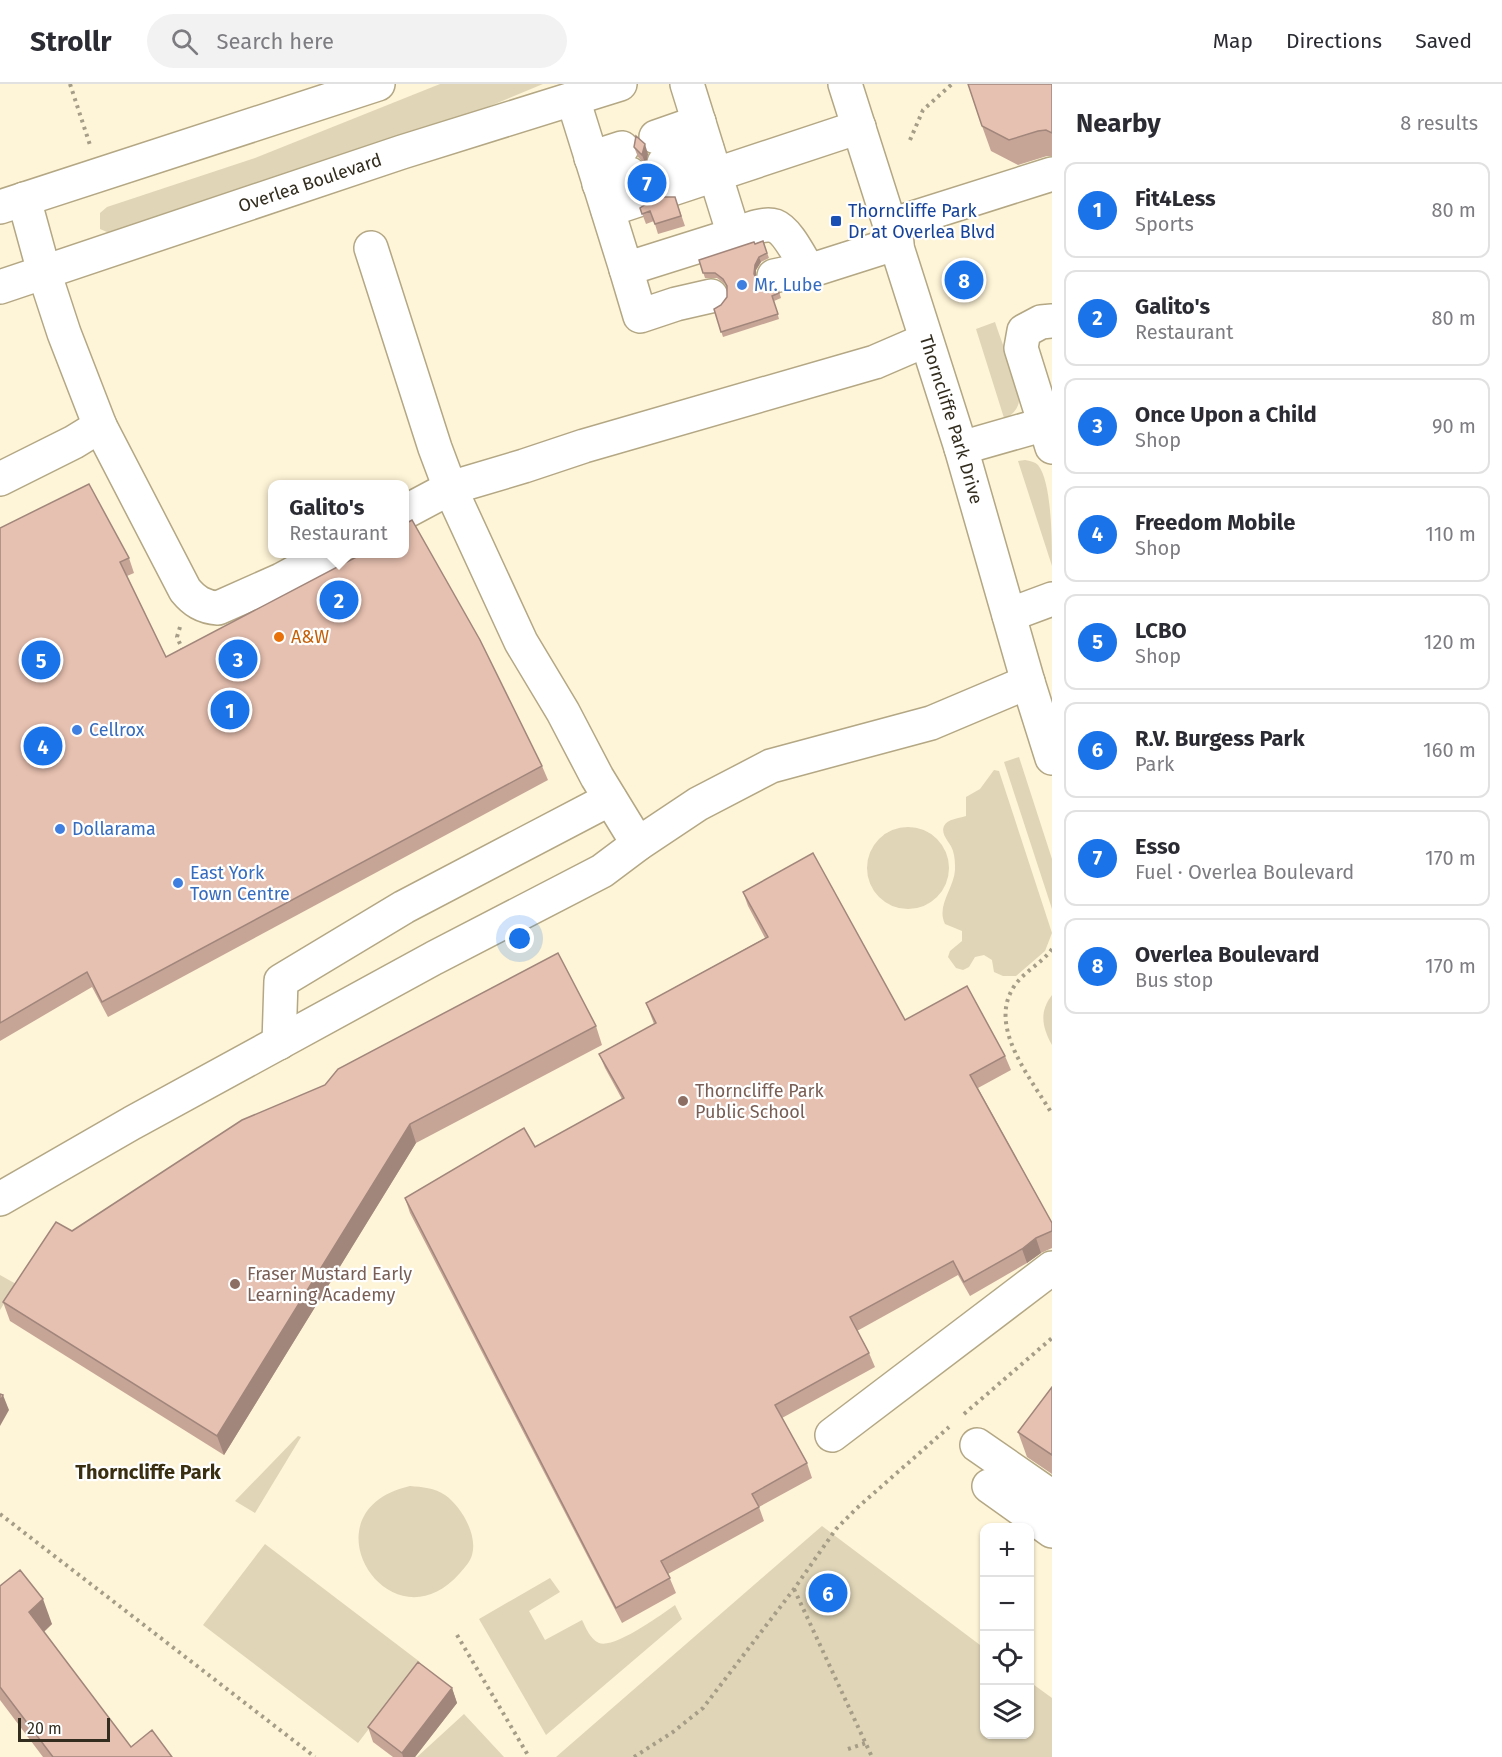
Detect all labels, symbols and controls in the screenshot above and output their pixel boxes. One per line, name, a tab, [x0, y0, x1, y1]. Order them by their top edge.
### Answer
search box	[147, 14, 567, 68]
text: Strollr	[30, 25, 111, 58]
icon: search	[168, 25, 201, 58]
text: Search here	[216, 28, 334, 55]
text: Map	[1213, 28, 1253, 54]
text: Directions	[1286, 28, 1382, 54]
text: Saved	[1415, 28, 1472, 54]
text: Nearby	[1076, 108, 1161, 139]
text: 8 results	[1400, 111, 1478, 135]
street label: Overlea Boulevard	[235, 149, 385, 217]
pin: 7	[628, 160, 666, 206]
text: Fit4Less	[1135, 185, 1216, 212]
text: 1	[1093, 198, 1102, 222]
text: 80 m	[1431, 198, 1476, 222]
place label: Thorncliffe Park Dr at Overlea Blvd	[848, 200, 995, 243]
text: Sports	[1135, 212, 1194, 236]
marker: Thorncliffe Park Dr at Overlea Blvd	[829, 214, 843, 228]
pin: 8	[944, 258, 984, 302]
place label: Mr. Lube	[754, 274, 822, 296]
marker: Mr. Lube	[735, 278, 749, 292]
text: Galito's	[1135, 293, 1210, 320]
text: 2	[1092, 306, 1103, 330]
text: 80 m	[1431, 306, 1476, 330]
text: Restaurant	[1135, 320, 1233, 344]
street label: Thorncliffe Park Drive	[915, 332, 988, 507]
text: Once Upon a Child	[1135, 401, 1317, 428]
text: 3	[1092, 414, 1103, 438]
text: 90 m	[1432, 414, 1476, 438]
text: Shop	[1135, 428, 1181, 452]
popup	[268, 480, 409, 558]
text: Galito's	[289, 494, 364, 521]
text: Freedom Mobile	[1135, 509, 1295, 536]
text: Restaurant	[289, 521, 388, 545]
text: 4	[1092, 522, 1103, 546]
text: 110 m	[1425, 522, 1476, 546]
text: Shop	[1135, 536, 1181, 560]
pin: 2	[320, 578, 358, 622]
text: LCBO	[1135, 617, 1187, 644]
place label: A&W	[291, 626, 329, 648]
marker: A&W	[272, 630, 286, 644]
text: 5	[1092, 630, 1103, 654]
text: 120 m	[1424, 630, 1476, 654]
pin: 3	[218, 636, 258, 682]
pin: 5	[22, 638, 60, 682]
text: Shop	[1135, 644, 1181, 668]
pin: 1	[210, 688, 250, 732]
place label: Cellrox	[89, 719, 145, 741]
marker: Cellrox	[70, 723, 84, 737]
pin: 4	[24, 724, 63, 768]
text: R.V. Burgess Park	[1135, 725, 1305, 752]
text: 6	[1092, 738, 1103, 762]
text: 160 m	[1423, 738, 1476, 762]
text: Park	[1135, 752, 1174, 776]
place label: Dollarama	[72, 818, 156, 840]
marker: Dollarama	[53, 822, 67, 836]
text: Esso	[1135, 833, 1180, 860]
text: 7	[1093, 846, 1102, 870]
text: 170 m	[1425, 846, 1476, 870]
text: Fuel · Overlea Boulevard	[1135, 860, 1354, 884]
place label: East York Town Centre	[190, 862, 290, 905]
marker: East York Town Centre	[171, 876, 185, 890]
your location	[505, 924, 534, 953]
text: Overlea Boulevard	[1135, 941, 1320, 968]
text: 8	[1092, 954, 1103, 978]
text: 170 m	[1425, 954, 1476, 978]
text: Bus stop	[1135, 968, 1213, 992]
place label: Thorncliffe Park Public School	[695, 1080, 824, 1123]
marker: Thorncliffe Park Public School	[676, 1094, 690, 1108]
place label: Fraser Mustard Early Learning Academy	[247, 1263, 412, 1306]
marker: Fraser Mustard Early Learning Academy	[228, 1277, 242, 1291]
district label: Thorncliffe Park	[75, 1460, 222, 1484]
map controls	[980, 1523, 1034, 1739]
button: +	[980, 1523, 1034, 1577]
pin: 6	[808, 1570, 848, 1616]
button: −	[980, 1577, 1034, 1631]
button: locate	[980, 1631, 1034, 1685]
button: layers	[980, 1685, 1034, 1739]
scale bar	[18, 1715, 110, 1742]
text: 20 m	[27, 1719, 62, 1738]

